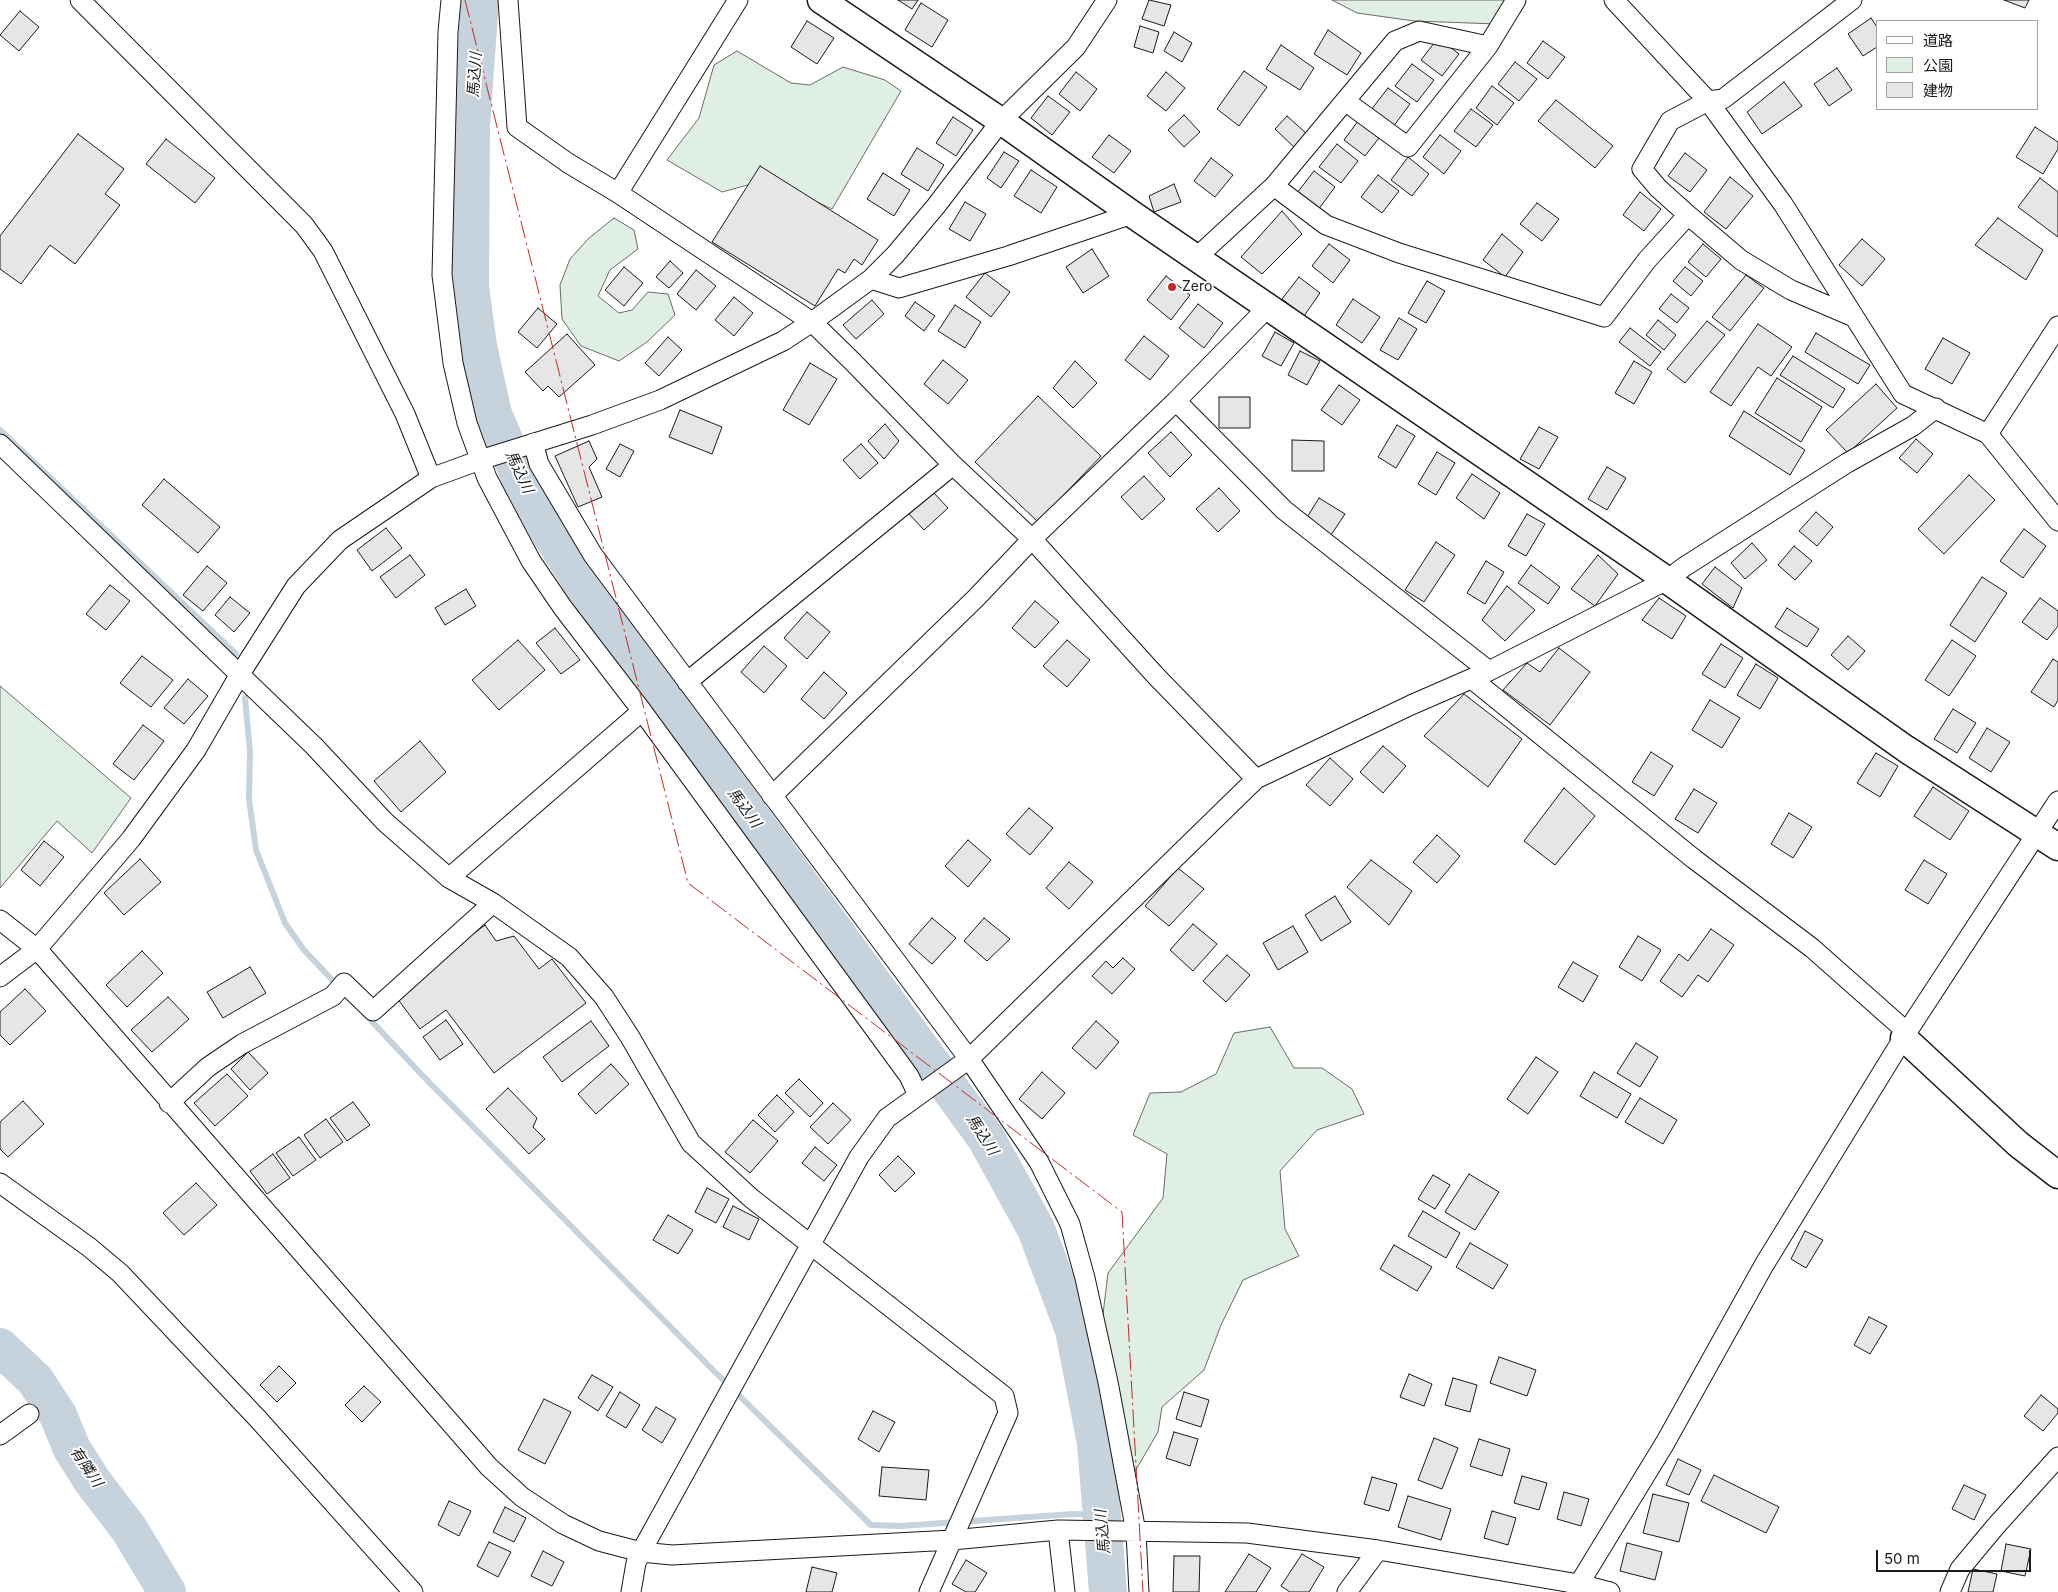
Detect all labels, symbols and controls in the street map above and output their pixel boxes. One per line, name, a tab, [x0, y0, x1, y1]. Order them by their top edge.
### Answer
legend	[1876, 20, 2038, 110]
text: 道路	[1923, 31, 1953, 50]
water label: 馬込川	[464, 52, 486, 98]
text: 公園	[1923, 56, 1953, 75]
text: 建物	[1923, 81, 1953, 100]
place label: Zero	[1182, 279, 1212, 295]
marker: Zero	[1166, 281, 1178, 293]
water label: 馬込川	[501, 448, 537, 496]
water label: 馬込川	[723, 785, 765, 831]
water label: 馬込川	[962, 1111, 1002, 1159]
water label: 有隣川	[66, 1443, 106, 1491]
water label: 馬込川	[1092, 1509, 1114, 1555]
scale bar	[1878, 1540, 2033, 1572]
text: 50 m	[1884, 1549, 1920, 1568]

